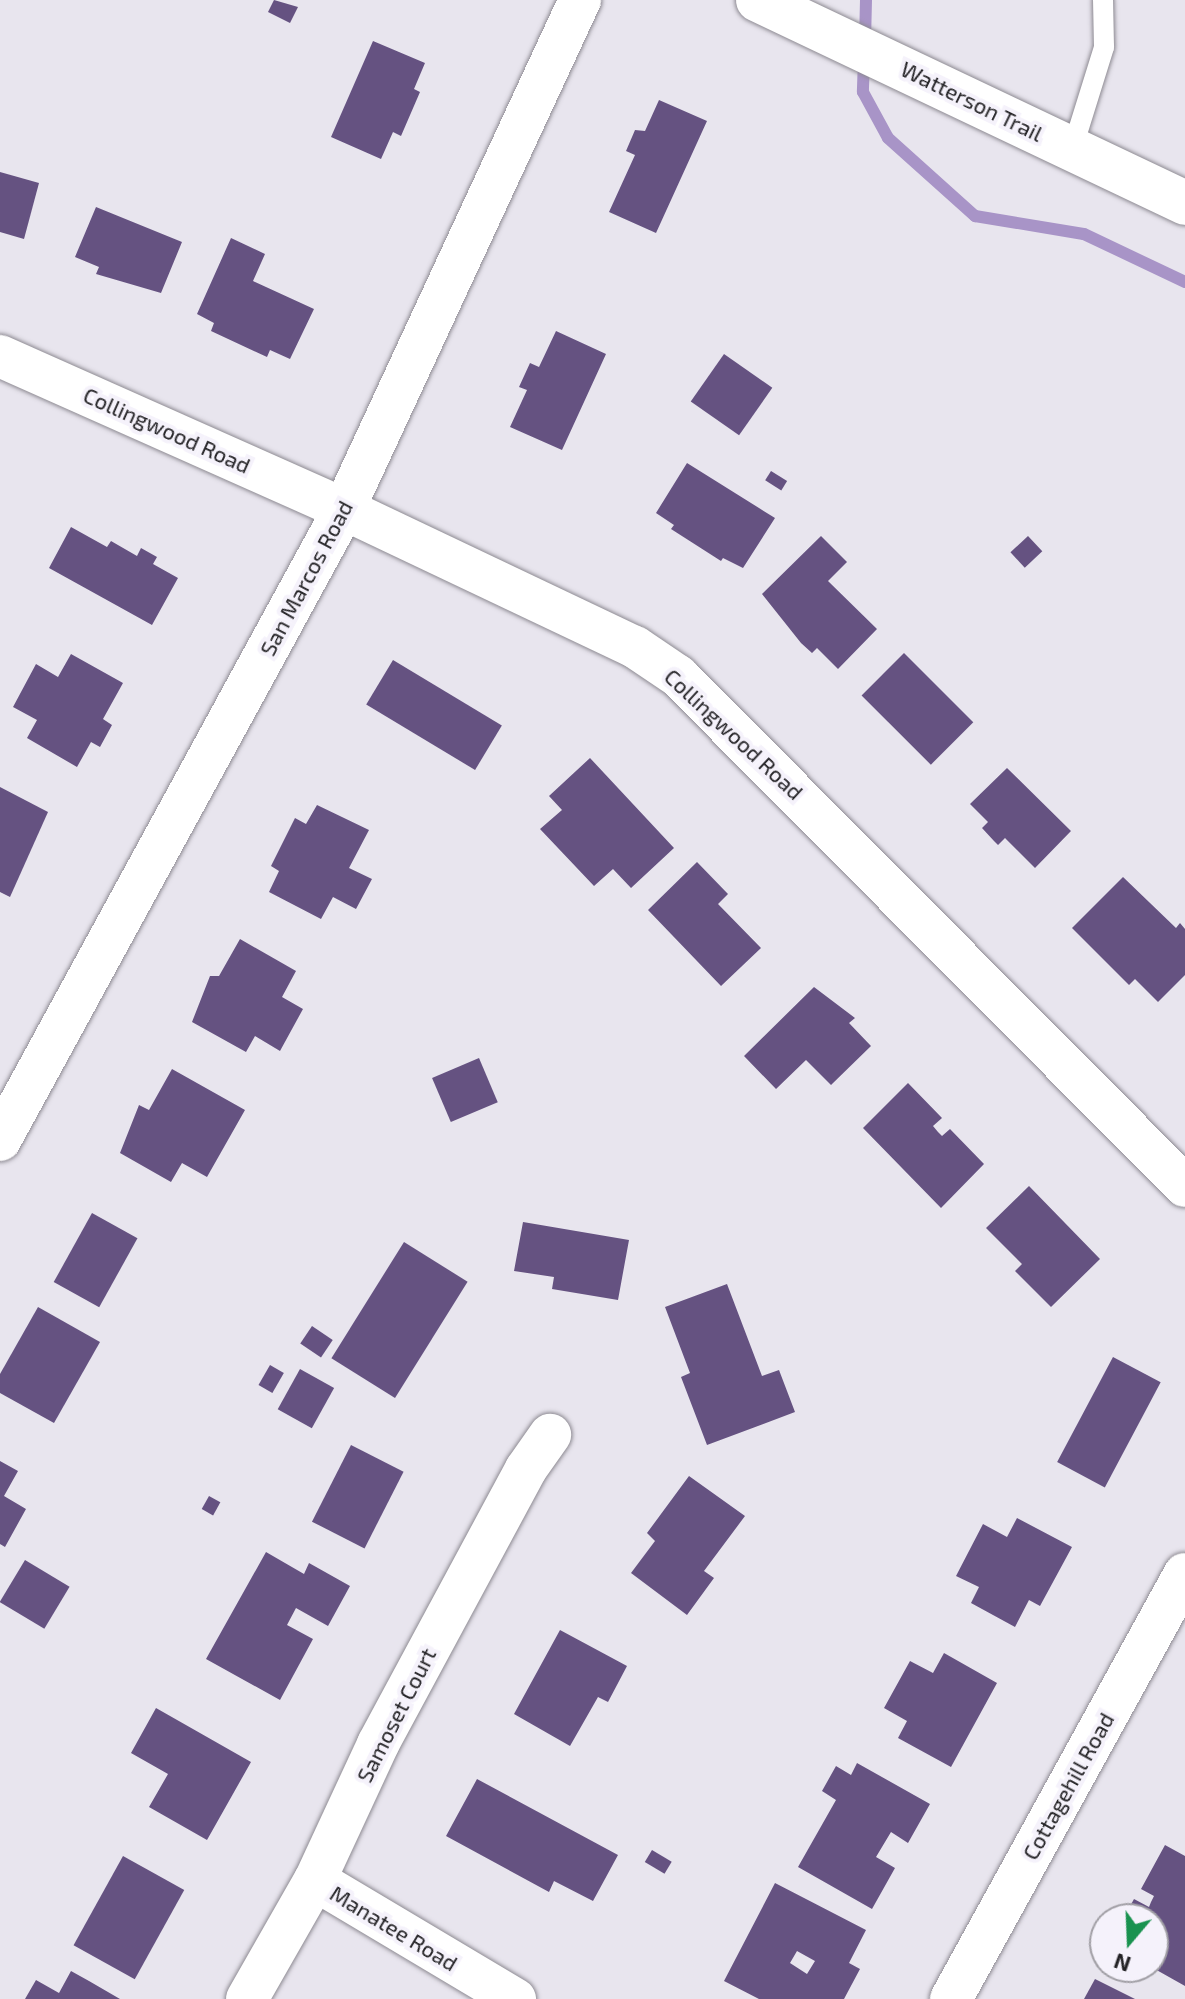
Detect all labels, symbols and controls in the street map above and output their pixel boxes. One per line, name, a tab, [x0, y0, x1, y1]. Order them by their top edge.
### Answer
street label: Watterson Trail	[897, 55, 1047, 147]
street label: Collingwood Road	[79, 381, 255, 479]
street label: San Marcos Road	[254, 496, 358, 660]
street label: Collingwood Road	[659, 663, 809, 805]
street label: Samoset Court	[351, 1643, 441, 1787]
street label: Cottagehill Road	[1017, 1708, 1119, 1864]
street label: Manatee Road	[326, 1880, 462, 1976]
north arrow	[1089, 1903, 1169, 1983]
text: N	[1110, 1949, 1134, 1979]

